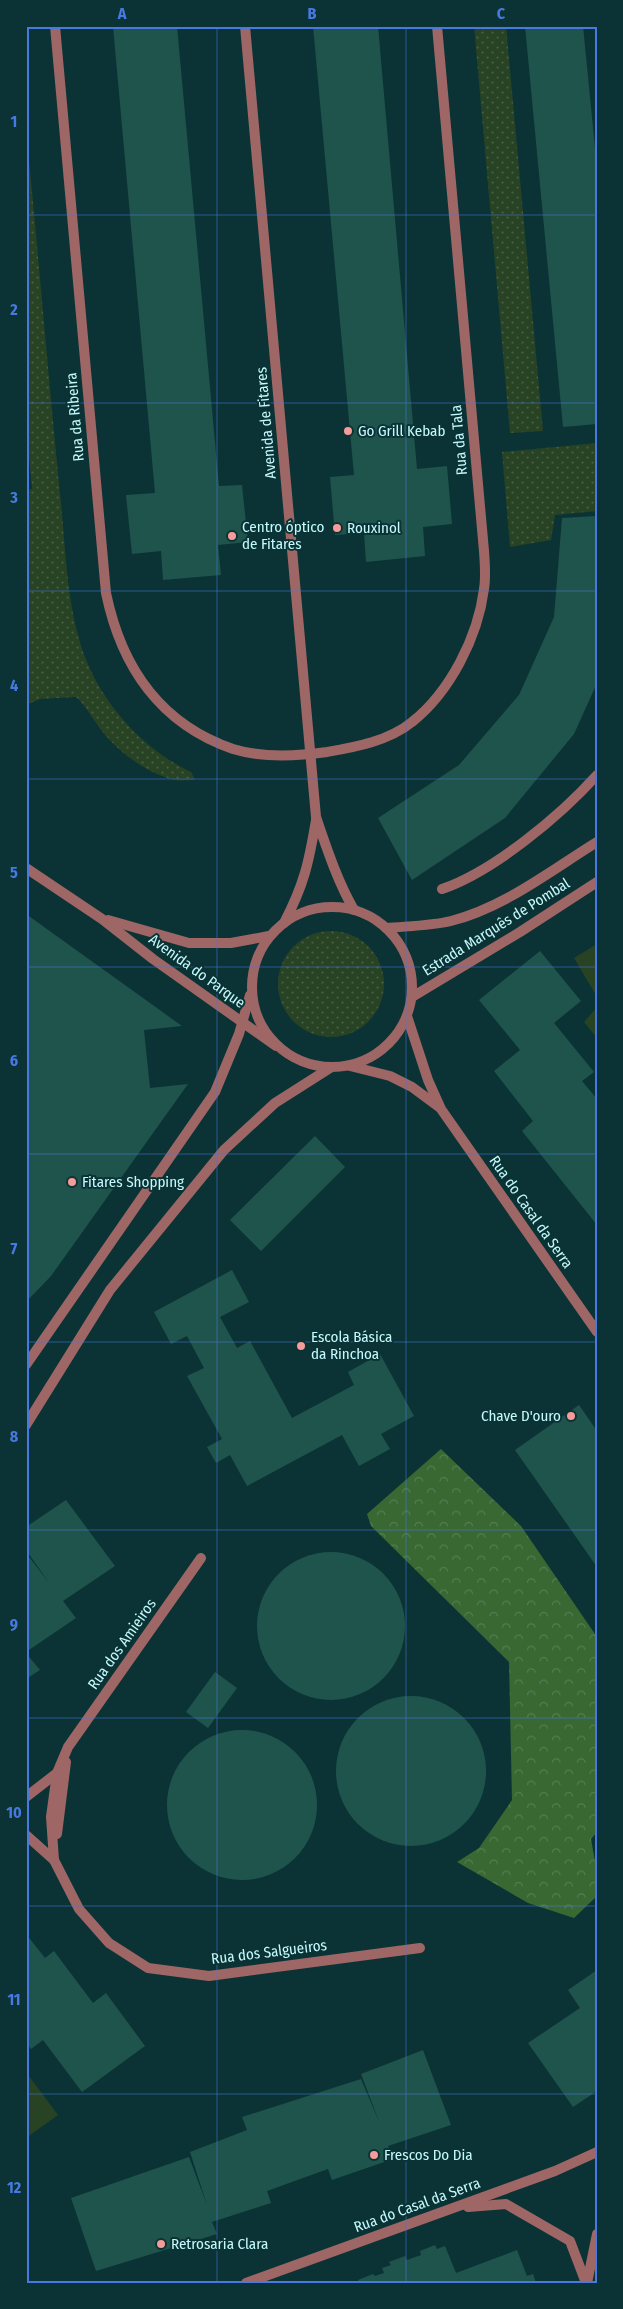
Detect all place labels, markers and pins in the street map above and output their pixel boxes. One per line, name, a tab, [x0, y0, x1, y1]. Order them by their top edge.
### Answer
place label: Go Grill Kebab	[358, 422, 445, 440]
marker: Go Grill Kebab	[342, 425, 354, 437]
place label: Centro óptico de Fitares	[242, 518, 324, 553]
place label: Rouxinol	[347, 519, 401, 537]
marker: Rouxinol	[331, 522, 343, 534]
marker: Centro óptico de Fitares	[226, 530, 238, 542]
place label: Fitares Shopping	[82, 1173, 184, 1191]
marker: Fitares Shopping	[66, 1176, 78, 1188]
place label: Escola Básica da Rinchoa	[311, 1328, 392, 1363]
marker: Escola Básica da Rinchoa	[295, 1340, 307, 1352]
place label: Chave D'ouro	[481, 1407, 561, 1425]
marker: Chave D'ouro	[565, 1410, 577, 1422]
place label: Frescos Do Dia	[384, 2146, 473, 2164]
marker: Frescos Do Dia	[368, 2149, 380, 2161]
place label: Retrosaria Clara	[171, 2235, 268, 2253]
marker: Retrosaria Clara	[155, 2238, 167, 2250]

